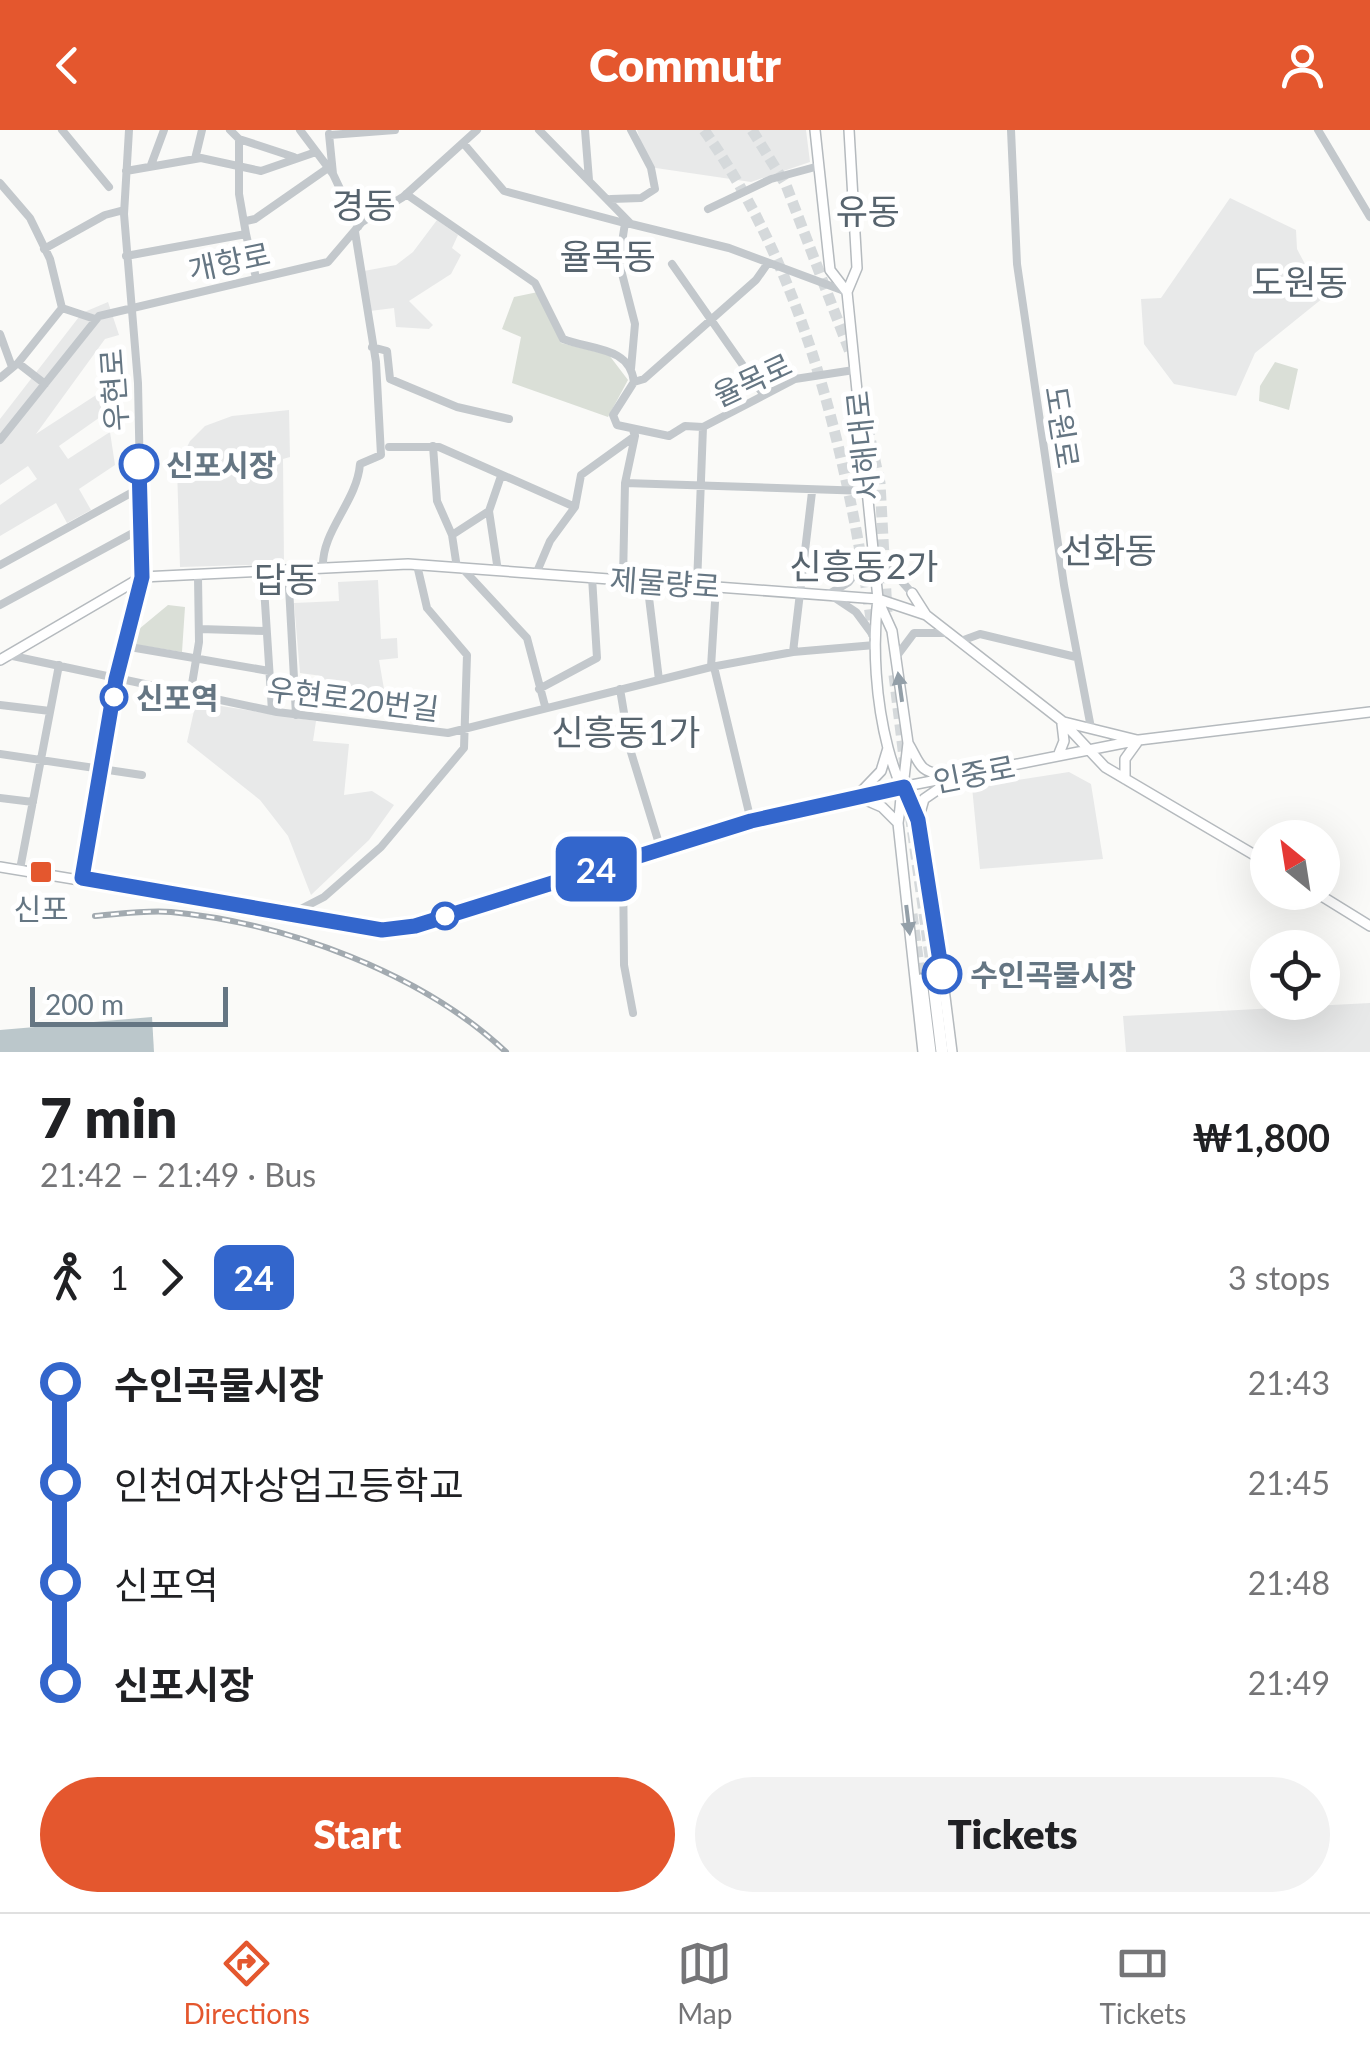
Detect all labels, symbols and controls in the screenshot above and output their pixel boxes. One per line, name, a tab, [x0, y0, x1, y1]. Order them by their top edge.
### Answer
icon: back	[40, 38, 95, 93]
text: Commutr	[589, 38, 781, 92]
icon: person	[1275, 38, 1330, 93]
district label: 경동	[332, 183, 396, 225]
district label: 유동	[836, 189, 900, 231]
district label: 율목동	[560, 234, 656, 276]
street label: 개항로	[185, 235, 273, 287]
district label: 도원동	[1252, 260, 1348, 302]
street label: 율목로	[707, 345, 797, 413]
street label: 우현로	[92, 347, 134, 433]
street label: 도원로	[1039, 383, 1087, 471]
street label: 서해대로	[838, 389, 886, 503]
marker: 신포시장	[120, 445, 158, 483]
place label: 신포시장	[166, 446, 277, 482]
district label: 선화동	[1061, 528, 1157, 570]
district label: 신흥동2가	[789, 544, 939, 586]
district label: 답동	[254, 557, 318, 599]
street label: 제물량로	[609, 560, 721, 604]
street label: 우현로20번길	[265, 670, 441, 726]
one-way arrow	[892, 671, 908, 703]
place label: 신포역	[136, 679, 219, 715]
marker: 신포역	[101, 684, 127, 710]
district label: 신흥동1가	[551, 710, 701, 752]
street label: 인중로	[930, 747, 1018, 799]
north arrow	[1250, 820, 1340, 910]
map controls	[1250, 820, 1340, 1020]
line badge: 24	[551, 836, 641, 902]
text: 24	[576, 848, 616, 890]
marker: 신포	[28, 859, 54, 885]
place label: 신포	[13, 890, 69, 926]
unlabelled marker	[432, 903, 458, 929]
one-way arrow	[900, 905, 916, 937]
button: locate	[1250, 930, 1340, 1020]
marker: 수인곡물시장	[923, 955, 961, 993]
place label: 수인곡물시장	[970, 956, 1136, 992]
scale bar	[30, 982, 228, 1026]
text: 200 m	[45, 987, 124, 1021]
text: 7 min	[40, 1084, 177, 1150]
text: ₩1,800	[1192, 1114, 1330, 1160]
text: 21:42 – 21:49 · Bus	[40, 1155, 316, 1194]
icon: walk	[40, 1250, 95, 1305]
icon: forward	[144, 1250, 199, 1305]
text: 24	[234, 1256, 274, 1298]
text: 1	[110, 1258, 129, 1297]
text: 3 stops	[1228, 1258, 1330, 1297]
text: 수인곡물시장	[114, 1361, 324, 1407]
text: 21:43	[1248, 1363, 1330, 1402]
text: 인천여자상업고등학교	[114, 1461, 464, 1507]
text: 21:45	[1248, 1463, 1330, 1502]
text: 신포역	[114, 1561, 219, 1607]
text: 21:48	[1248, 1563, 1330, 1602]
text: 신포시장	[114, 1661, 254, 1707]
text: 21:49	[1248, 1663, 1330, 1702]
button: Start	[40, 1777, 675, 1892]
button: Tickets	[695, 1777, 1330, 1892]
tab: Directions	[184, 1936, 310, 2030]
tab: Map	[677, 1936, 732, 2030]
tab: Tickets	[1100, 1936, 1186, 2030]

